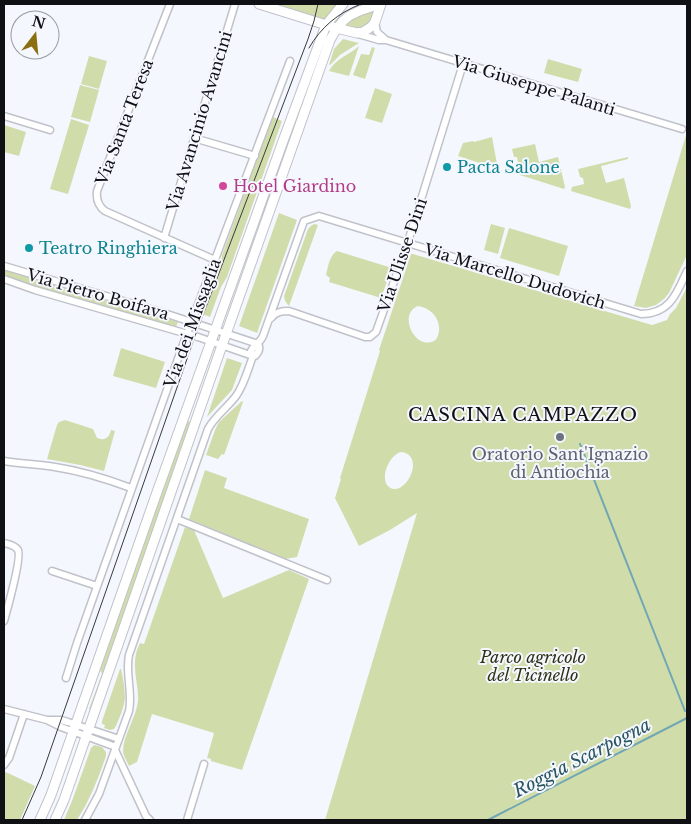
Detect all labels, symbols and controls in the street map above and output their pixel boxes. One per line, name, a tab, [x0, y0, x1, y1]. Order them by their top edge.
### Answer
north arrow	[10, 10, 60, 60]
text: N	[30, 12, 47, 33]
street label: Via Avancinio Avancini	[162, 28, 236, 215]
street label: Via Giuseppe Palanti	[449, 50, 618, 119]
street label: Via Santa Teresa	[90, 56, 157, 189]
place label: Pacta Salone	[457, 157, 560, 177]
marker: Pacta Salone	[441, 161, 453, 173]
place label: Hotel Giardino	[233, 176, 356, 196]
marker: Hotel Giardino	[217, 180, 229, 192]
street label: Via Ulisse Dini	[373, 195, 431, 316]
place label: Teatro Ringhiera	[39, 238, 178, 258]
street label: Via Marcello Dudovich	[421, 239, 608, 313]
marker: Teatro Ringhiera	[23, 242, 35, 254]
street label: Via dei Missaglia	[159, 255, 225, 392]
street label: Via Pietro Boifava	[24, 264, 172, 324]
district label: CASCINA CAMPAZZO	[408, 404, 638, 426]
marker: Oratorio Sant'Ignazio di Antiochia	[554, 431, 566, 443]
place label: Oratorio Sant'Ignazio di Antiochia	[472, 444, 648, 482]
park label: Parco agricolo del Ticinello	[479, 647, 586, 685]
water label: Roggia Scarpogna	[509, 714, 654, 803]

